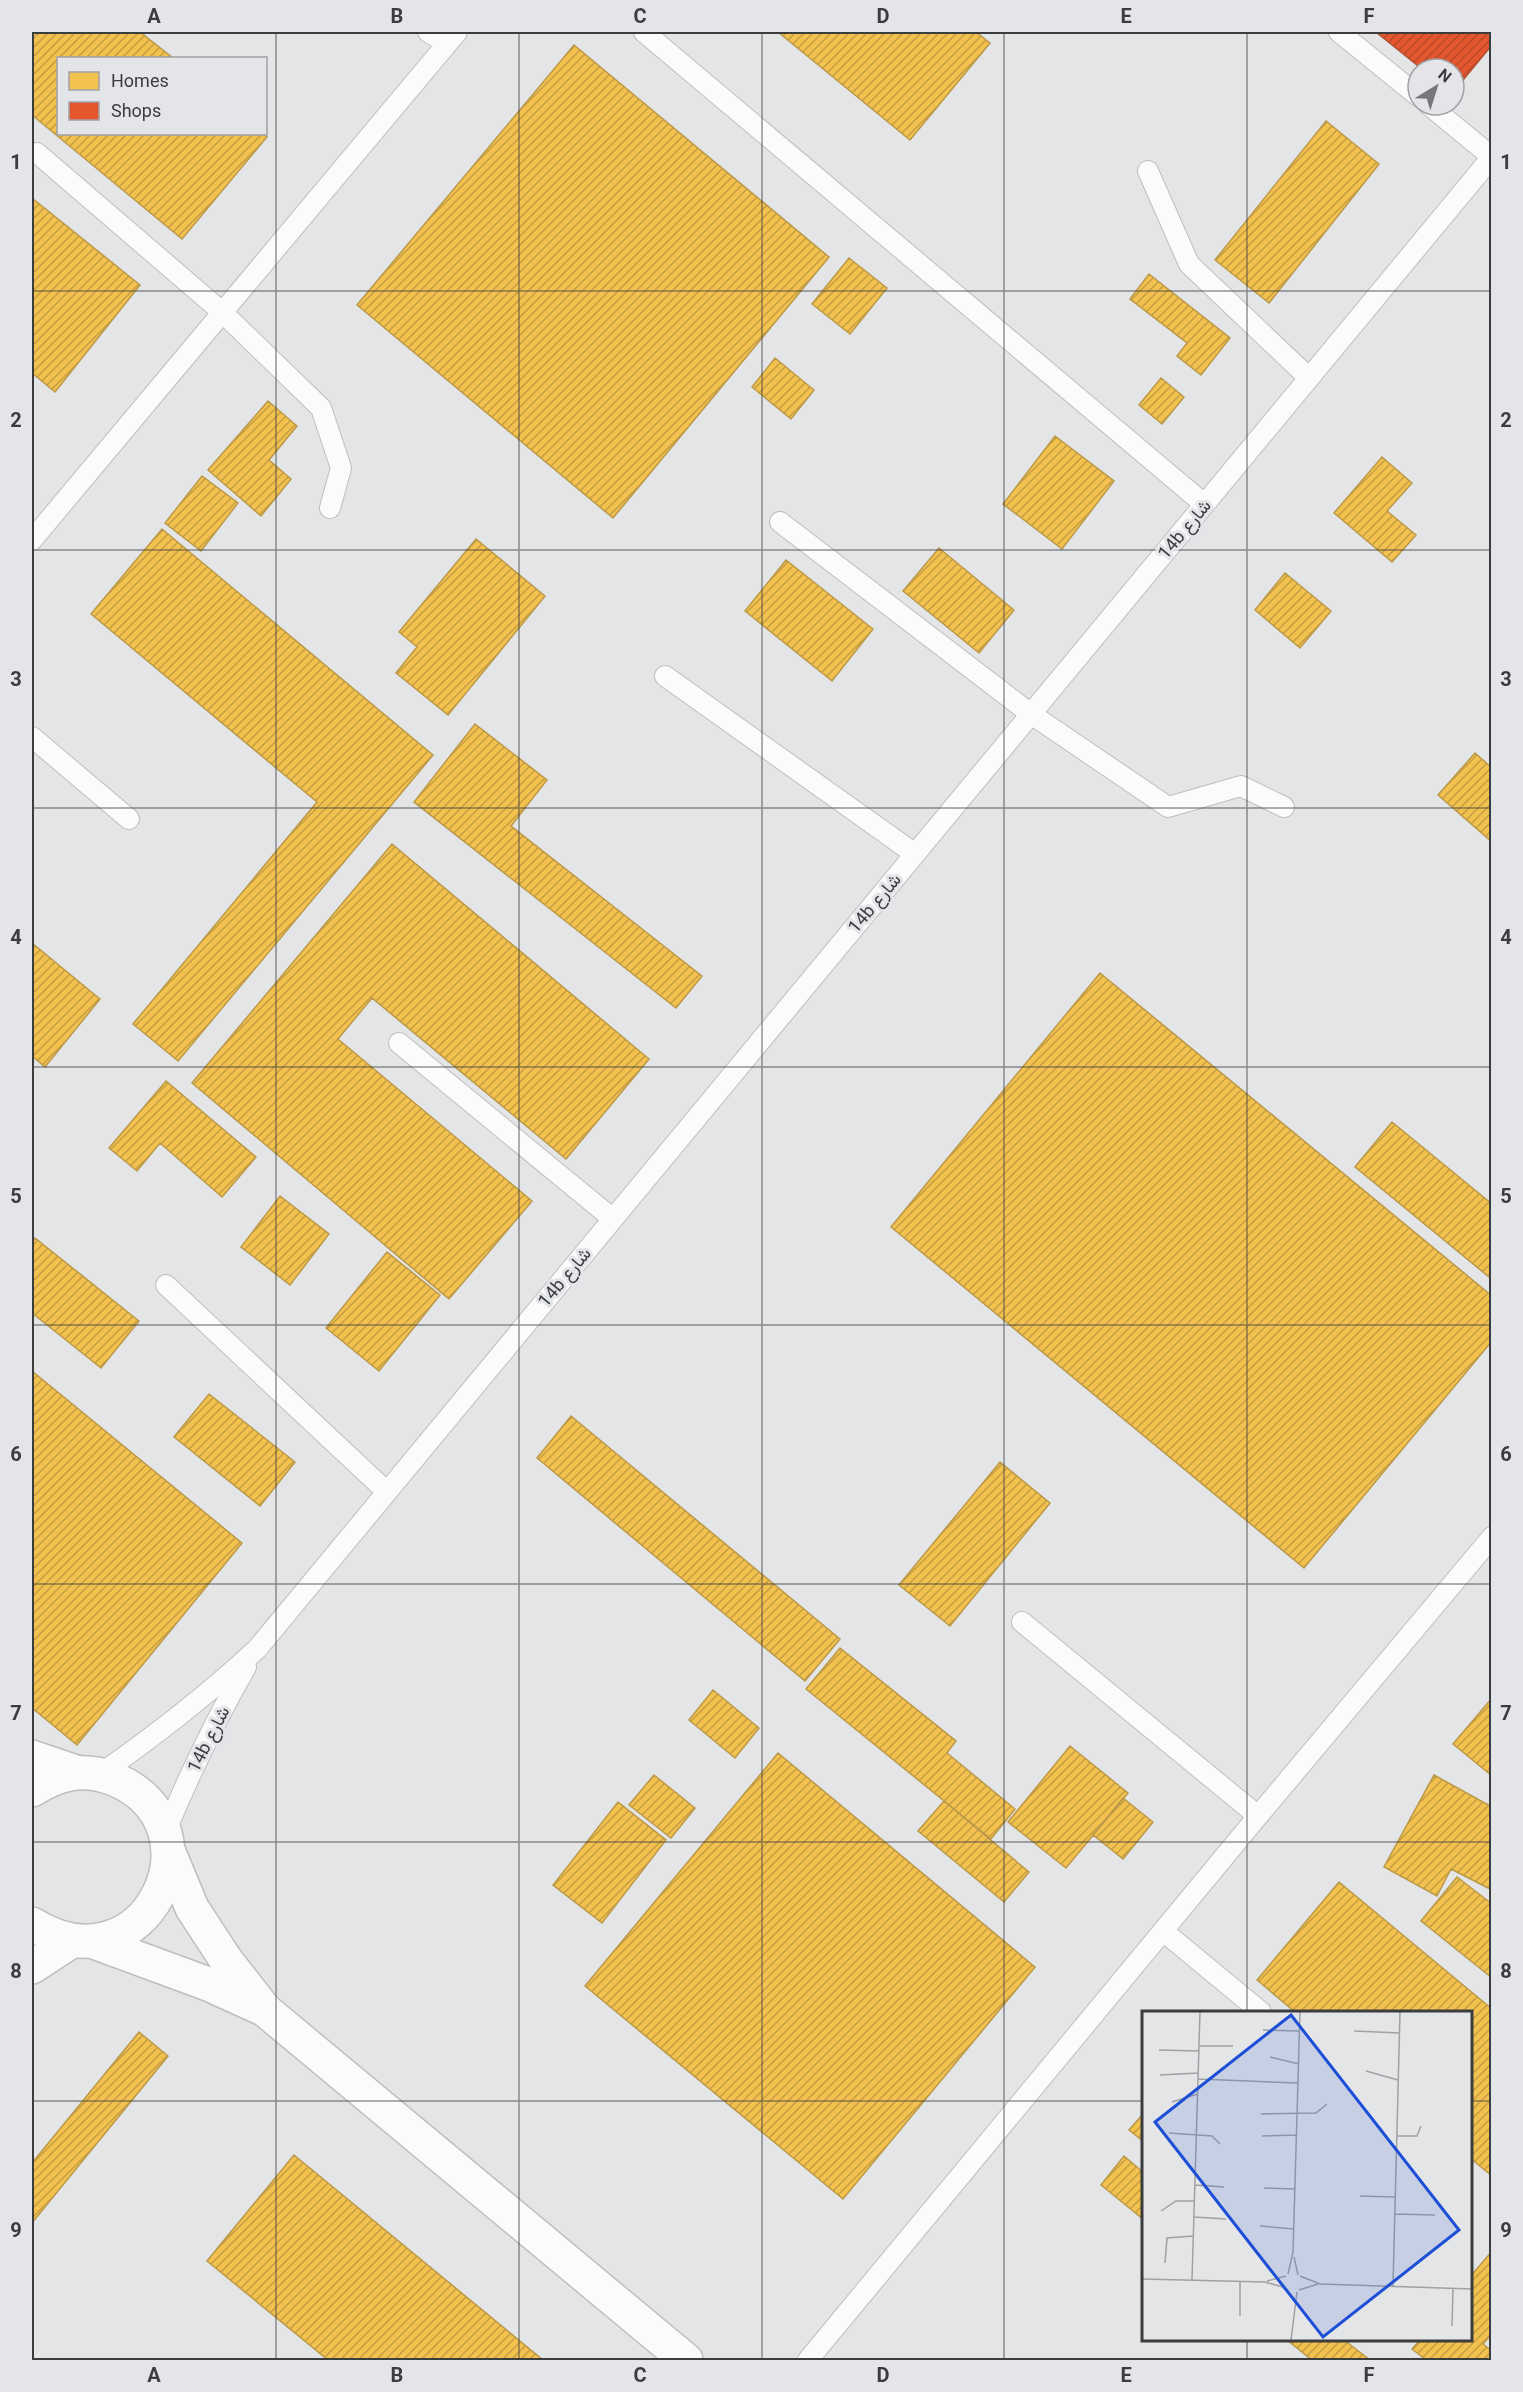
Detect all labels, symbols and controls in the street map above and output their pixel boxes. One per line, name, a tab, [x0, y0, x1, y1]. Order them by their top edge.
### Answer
text: A	[147, 4, 161, 28]
text: B	[391, 4, 403, 28]
text: C	[633, 4, 647, 28]
text: D	[877, 4, 890, 28]
text: E	[1120, 4, 1132, 28]
text: F	[1364, 4, 1375, 28]
legend	[57, 57, 267, 135]
north arrow	[1406, 57, 1466, 117]
text: N	[1435, 65, 1455, 87]
text: Homes	[111, 70, 169, 91]
text: Shops	[111, 100, 161, 121]
text: 1	[10, 150, 22, 174]
text: 1	[1500, 150, 1512, 174]
text: 2	[10, 408, 22, 432]
text: 2	[1500, 408, 1512, 432]
street label: 14b شارع	[1153, 495, 1216, 564]
text: 3	[10, 667, 22, 691]
text: 3	[1500, 667, 1512, 691]
street label: 14b شارع	[843, 869, 906, 938]
text: 4	[10, 925, 22, 949]
text: 4	[1500, 925, 1512, 949]
text: 5	[10, 1184, 22, 1208]
text: 5	[1500, 1184, 1512, 1208]
street label: 14b شارع	[533, 1243, 596, 1312]
text: 6	[10, 1442, 22, 1466]
text: 6	[1500, 1442, 1512, 1466]
text: 7	[10, 1701, 22, 1725]
text: 7	[1500, 1701, 1512, 1725]
street label: 14b شارع	[183, 1703, 235, 1776]
text: 8	[10, 1959, 22, 1983]
text: 8	[1500, 1959, 1512, 1983]
inset map	[1142, 2011, 1472, 2341]
text: 9	[10, 2218, 22, 2242]
text: 9	[1500, 2218, 1512, 2242]
text: A	[147, 2363, 161, 2387]
text: B	[391, 2363, 403, 2387]
text: C	[633, 2363, 647, 2387]
text: D	[877, 2363, 890, 2387]
text: E	[1120, 2363, 1132, 2387]
text: F	[1364, 2363, 1375, 2387]

